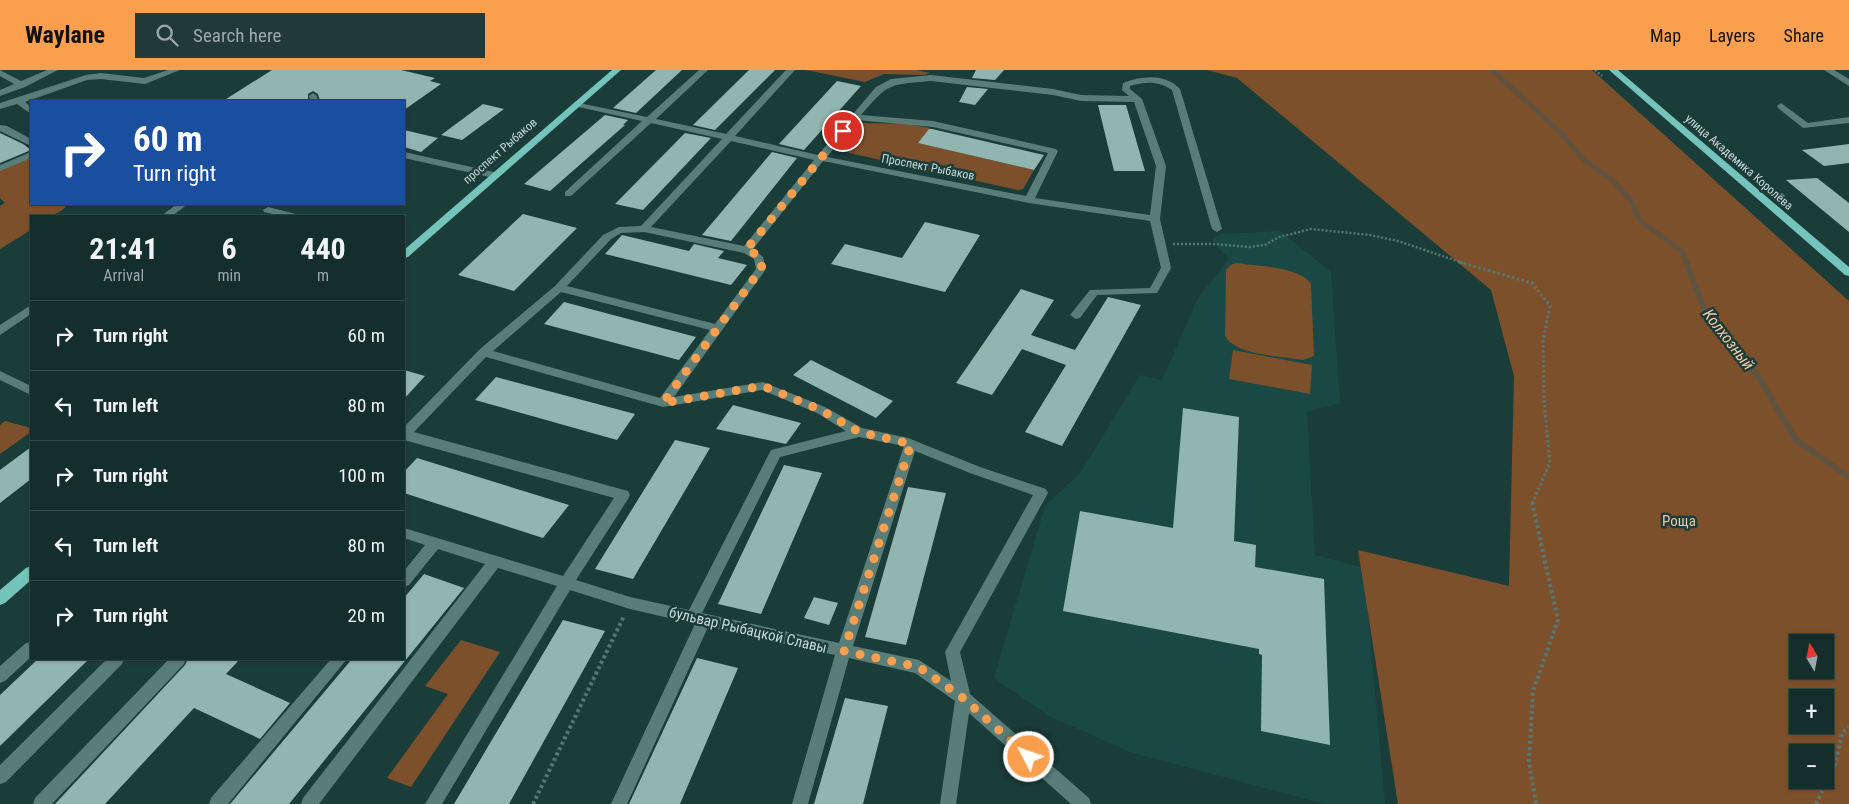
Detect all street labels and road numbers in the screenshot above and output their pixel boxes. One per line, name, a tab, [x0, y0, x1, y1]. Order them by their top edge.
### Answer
street label: улица Академика Королёва	[1682, 111, 1796, 213]
street label: проспект Рыбаков	[460, 115, 540, 187]
street label: Проспект Рыбаков	[880, 151, 976, 183]
street label: бульвар Рыбацкой Славы	[667, 603, 829, 657]

